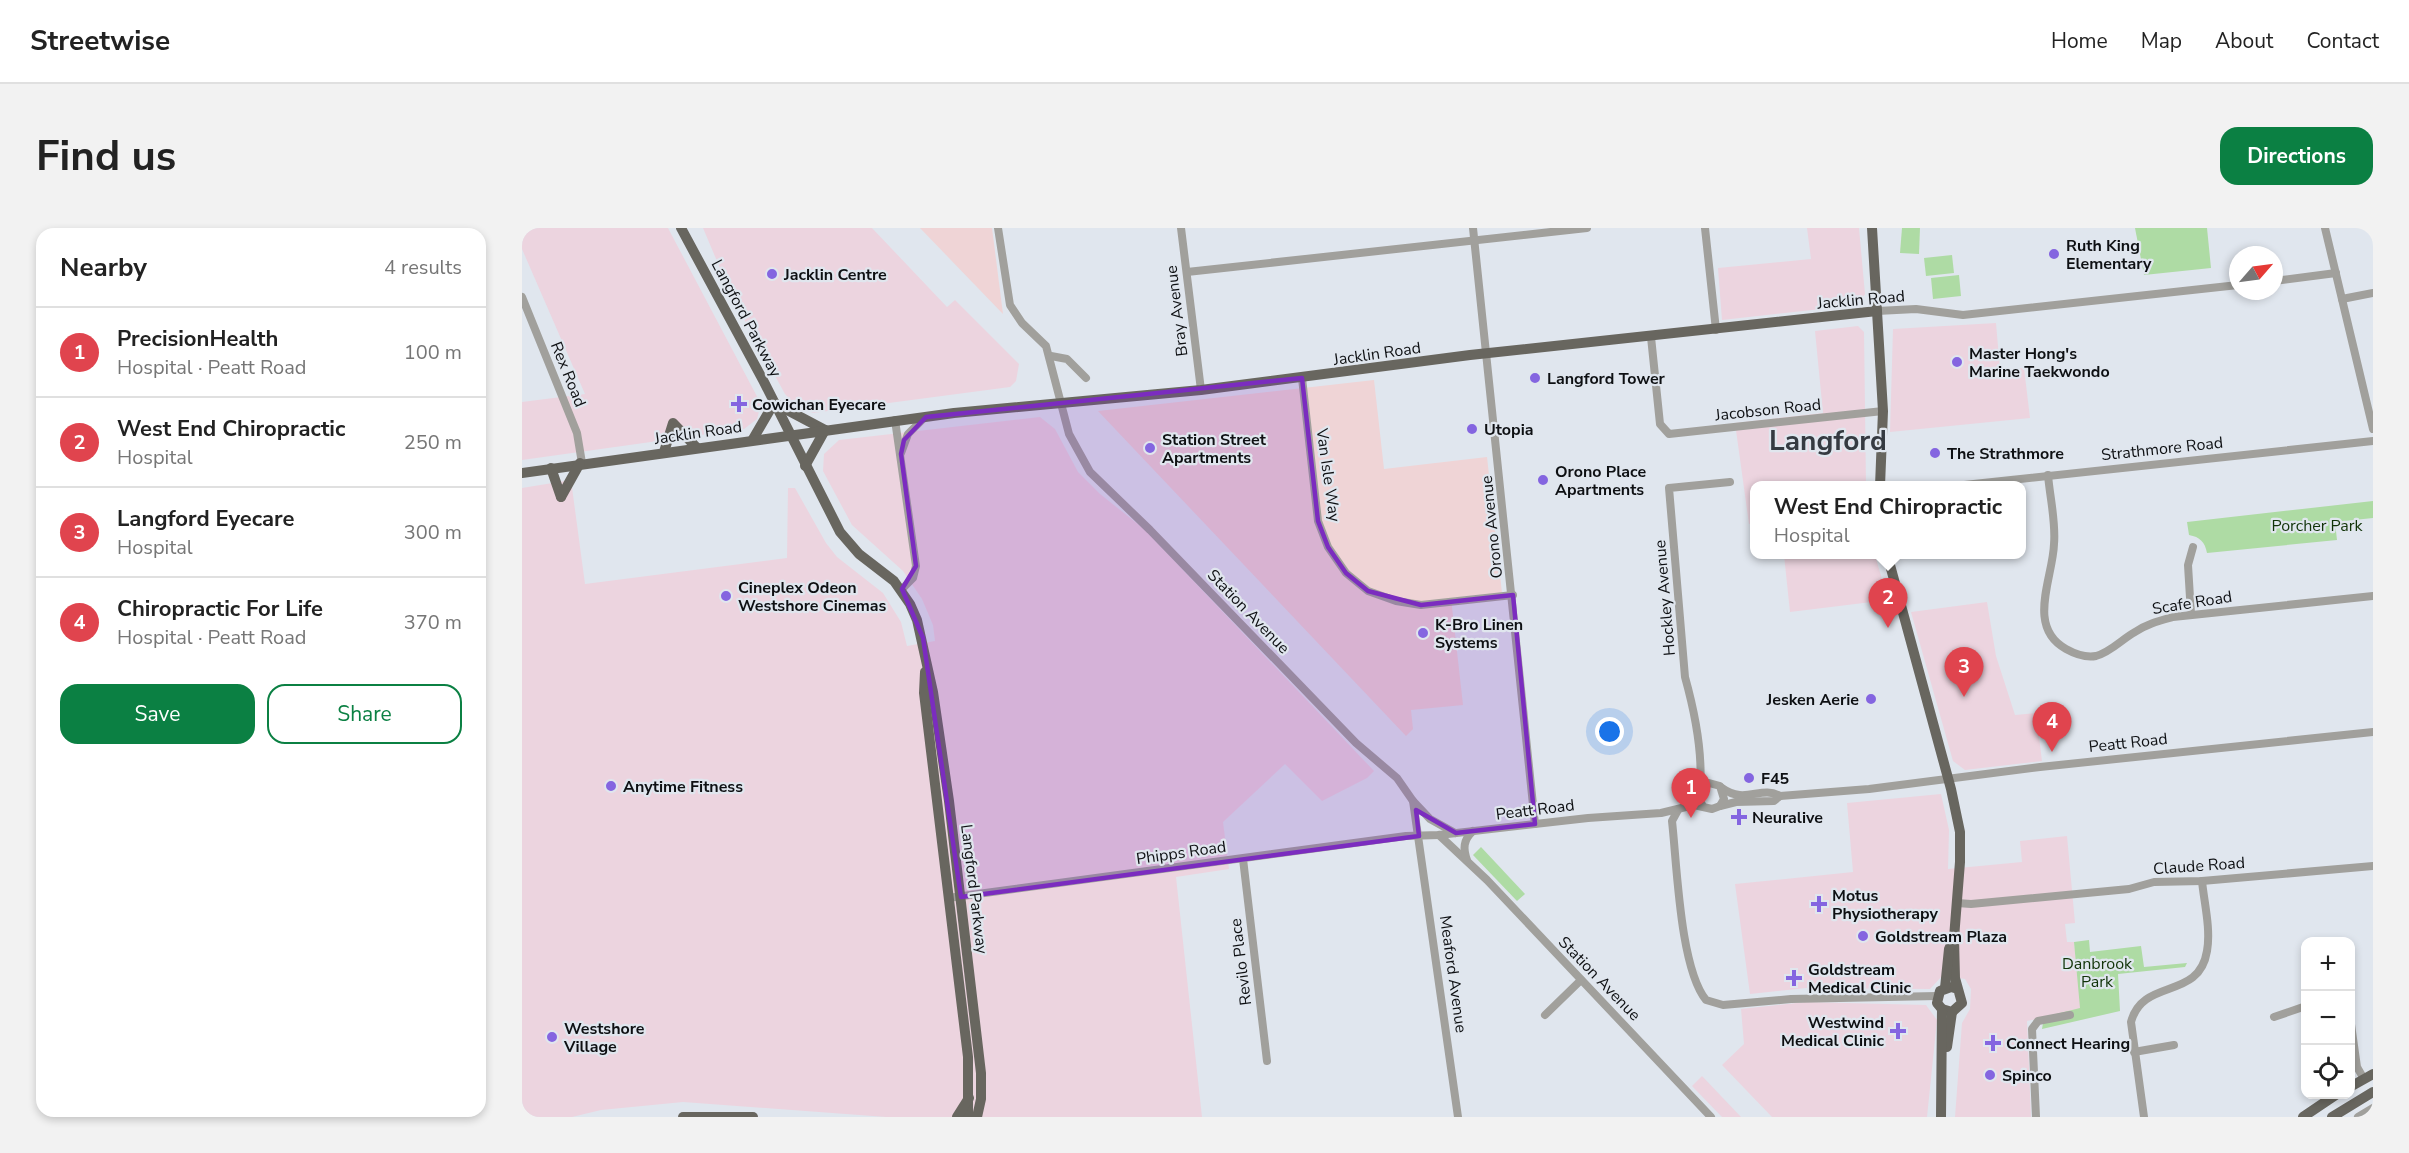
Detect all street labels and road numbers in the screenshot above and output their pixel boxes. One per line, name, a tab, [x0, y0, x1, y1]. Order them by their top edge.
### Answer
street label: Langford Parkway	[706, 256, 787, 382]
street label: Bray Avenue	[1160, 264, 1193, 358]
street label: Jacklin Road	[1815, 285, 1906, 315]
street label: Jacklin Road	[1331, 337, 1422, 371]
street label: Rex Road	[545, 338, 591, 410]
street label: Jacobson Road	[1713, 394, 1822, 427]
street label: Jacklin Road	[652, 416, 743, 450]
street label: Van Isle Way	[1310, 426, 1346, 524]
street label: Strathmore Road	[2100, 432, 2224, 466]
street label: Orono Avenue	[1476, 474, 1508, 579]
street label: Hockley Avenue	[1649, 539, 1681, 657]
street label: Station Avenue	[1202, 565, 1294, 659]
street label: Scafe Road	[2151, 586, 2234, 620]
street label: Peatt Road	[2088, 728, 2169, 758]
street label: Peatt Road	[1495, 794, 1576, 826]
street label: Langford Parkway	[955, 823, 993, 956]
street label: Phipps Road	[1135, 836, 1228, 870]
street label: Claude Road	[2152, 852, 2246, 880]
street label: Meaford Avenue	[1434, 914, 1472, 1034]
street label: Revilo Place	[1225, 917, 1257, 1007]
street label: Station Avenue	[1553, 932, 1645, 1026]

